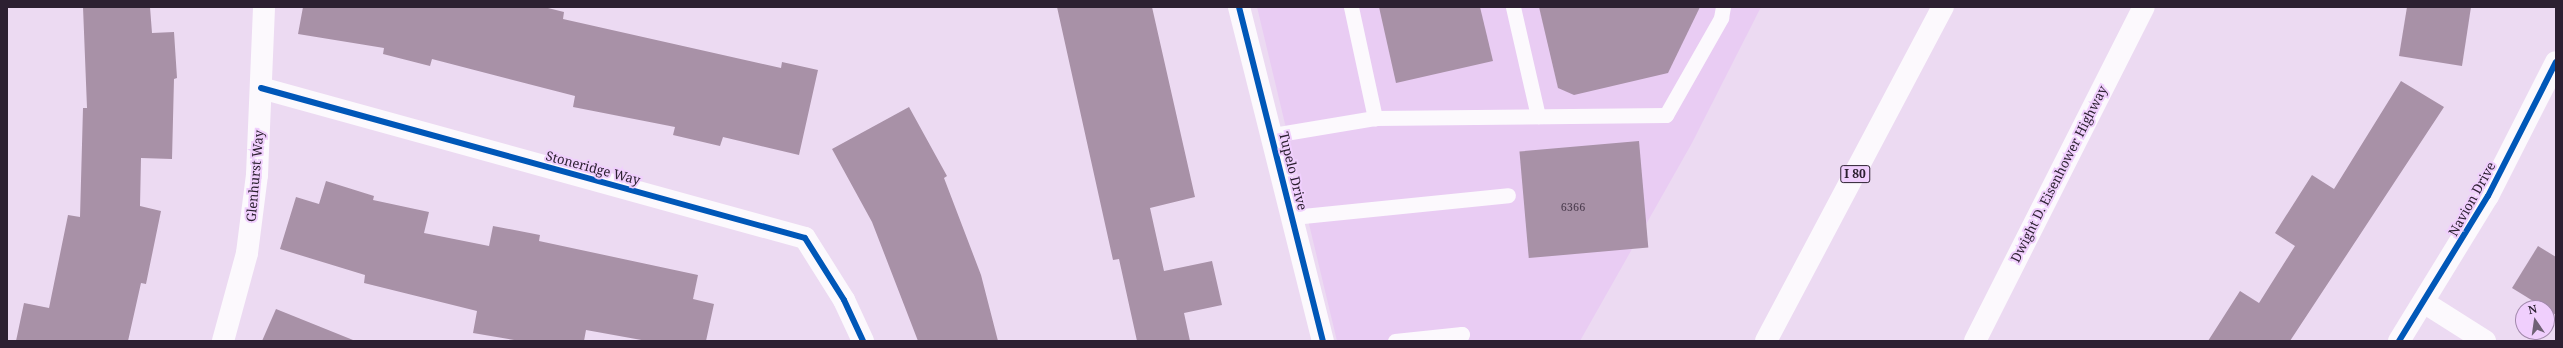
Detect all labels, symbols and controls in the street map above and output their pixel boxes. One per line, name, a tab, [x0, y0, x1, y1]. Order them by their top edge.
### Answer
street label: Dwight D. Eisenhower Highway	[2008, 83, 2110, 265]
street label: Glenhurst Way	[243, 129, 267, 223]
street label: Tupelo Drive	[1276, 130, 1310, 212]
street label: Stoneridge Way	[544, 148, 642, 188]
street label: Navion Drive	[2445, 159, 2499, 239]
road number: I 80	[1840, 164, 1870, 184]
house number: 6366	[1561, 200, 1585, 214]
north arrow	[2515, 300, 2555, 340]
text: N	[2526, 301, 2538, 317]

